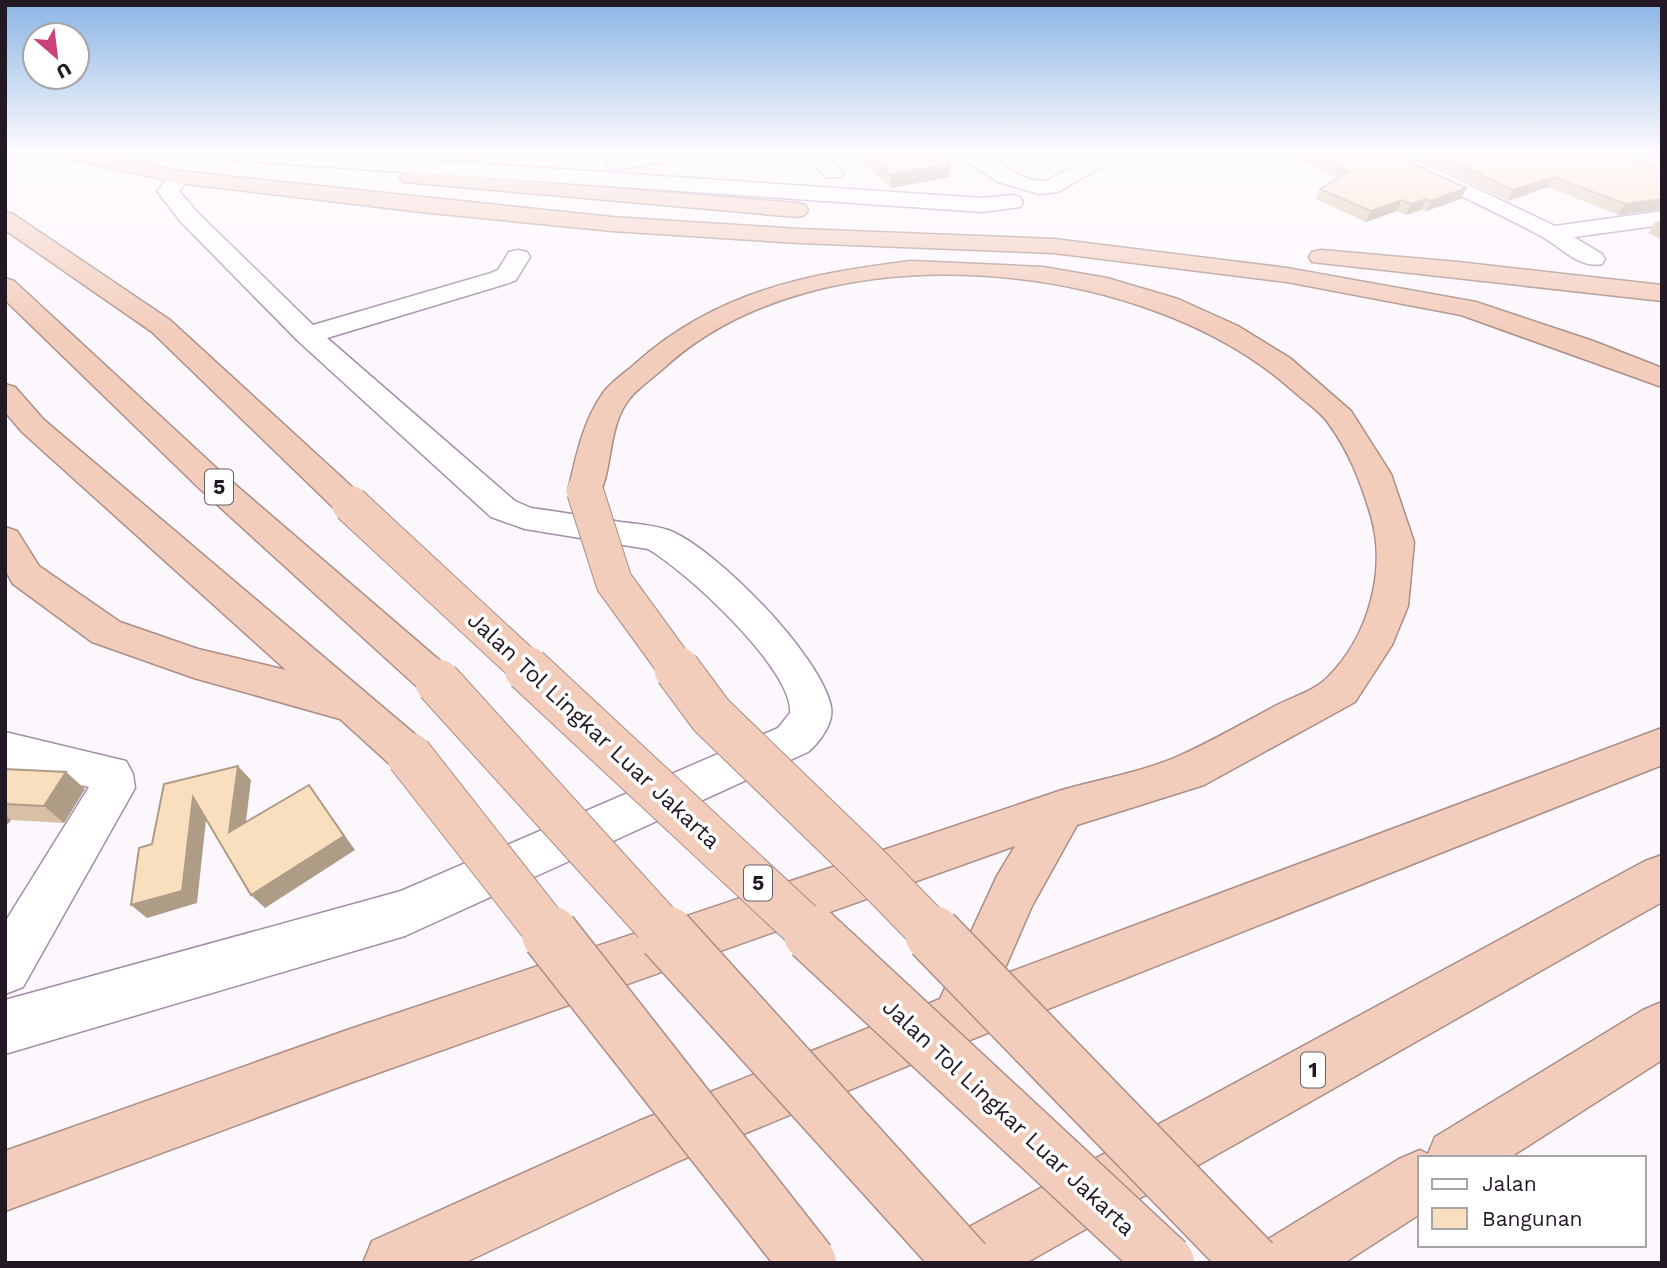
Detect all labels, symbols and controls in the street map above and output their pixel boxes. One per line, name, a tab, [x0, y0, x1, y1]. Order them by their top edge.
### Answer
north arrow	[21, 21, 91, 91]
text: U	[52, 57, 75, 84]
road number: 5	[205, 470, 233, 504]
street label: Jalan Tol Lingkar Luar Jakarta	[462, 606, 725, 854]
road number: 5	[744, 866, 772, 900]
street label: Jalan Tol Lingkar Luar Jakarta	[877, 993, 1140, 1241]
road number: 1	[1301, 1052, 1325, 1088]
legend	[1418, 1156, 1646, 1247]
text: Jalan	[1482, 1171, 1537, 1196]
text: Bangunan	[1482, 1206, 1583, 1231]

